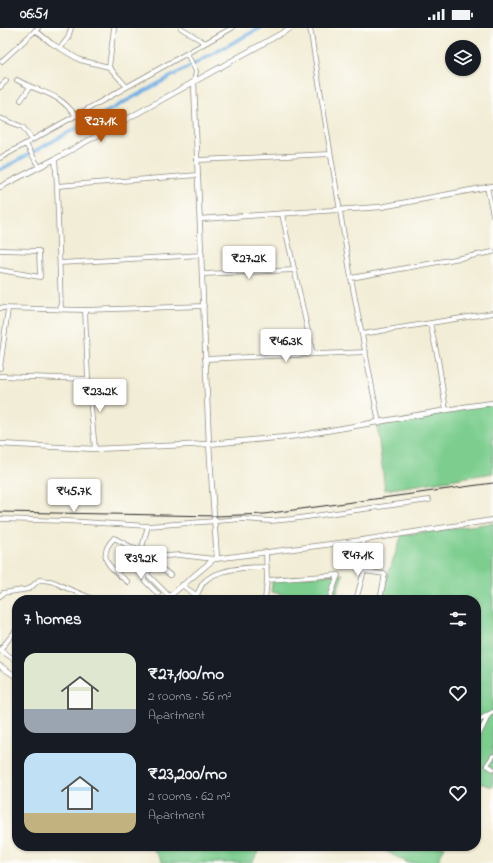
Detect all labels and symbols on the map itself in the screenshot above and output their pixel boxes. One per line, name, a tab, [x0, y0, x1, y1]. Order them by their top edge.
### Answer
pin: ₹27.1K	[68, 109, 134, 143]
pin: ₹27.2K	[216, 246, 282, 280]
pin: ₹46.3K	[253, 329, 319, 363]
pin: ₹23.2K	[67, 379, 133, 413]
pin: ₹45.7K	[41, 479, 107, 513]
pin: ₹47.1K	[325, 543, 391, 577]
pin: ₹39.2K	[108, 546, 174, 580]

